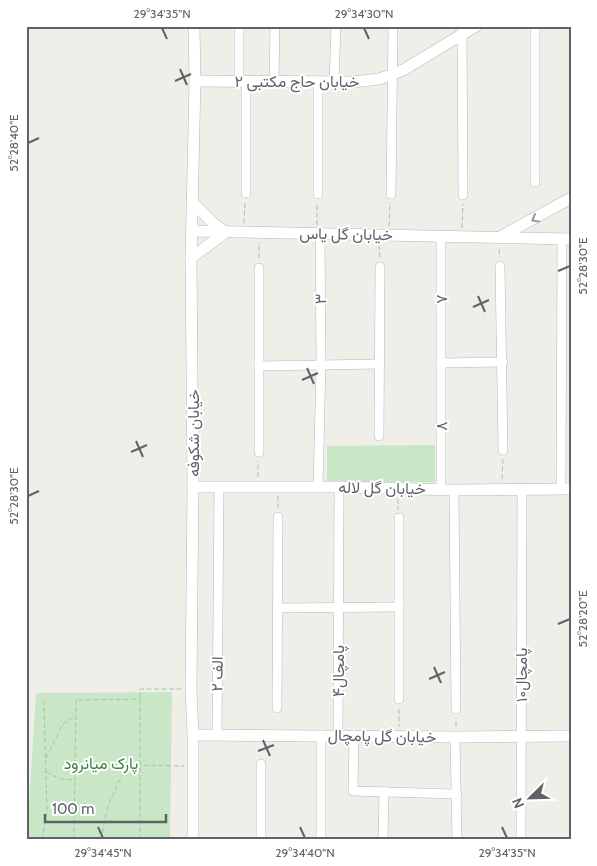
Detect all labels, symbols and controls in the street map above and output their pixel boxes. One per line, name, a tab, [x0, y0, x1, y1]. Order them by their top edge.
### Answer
text: 29°34'35"N	[133, 6, 191, 21]
text: 29°34'30"N	[334, 6, 394, 21]
street label: خیابان حاج مکتبی ۲	[234, 72, 360, 93]
text: 52°28'40"E	[6, 114, 21, 172]
one-way arrow	[531, 213, 540, 223]
street label: خیابان گل یاس	[299, 224, 393, 245]
text: 52°28'30"E	[575, 237, 590, 295]
street label: ۳	[311, 294, 330, 304]
street label: ۷	[432, 294, 451, 304]
street label: خیابان شکوفه	[184, 389, 204, 477]
street label: ۸	[432, 421, 451, 431]
text: 52°28'30"E	[6, 467, 21, 525]
street label: خیابان گل لاله	[338, 478, 426, 499]
text: 52°28'20"E	[575, 590, 590, 648]
street label: پامچال۴	[329, 645, 350, 697]
street label: پامچال۱۰	[512, 648, 533, 702]
street label: ۲ الف	[207, 656, 227, 692]
street label: خیابان گل پامچال	[328, 726, 437, 748]
park label: پارک میانرود	[64, 754, 138, 775]
north arrow	[504, 774, 554, 824]
scale bar	[45, 791, 166, 823]
text: N	[508, 795, 528, 811]
text: 100 m	[52, 800, 94, 818]
text: 29°34'45"N	[74, 845, 132, 860]
text: 29°34'40"N	[275, 845, 335, 860]
text: 29°34'35"N	[478, 845, 536, 860]

